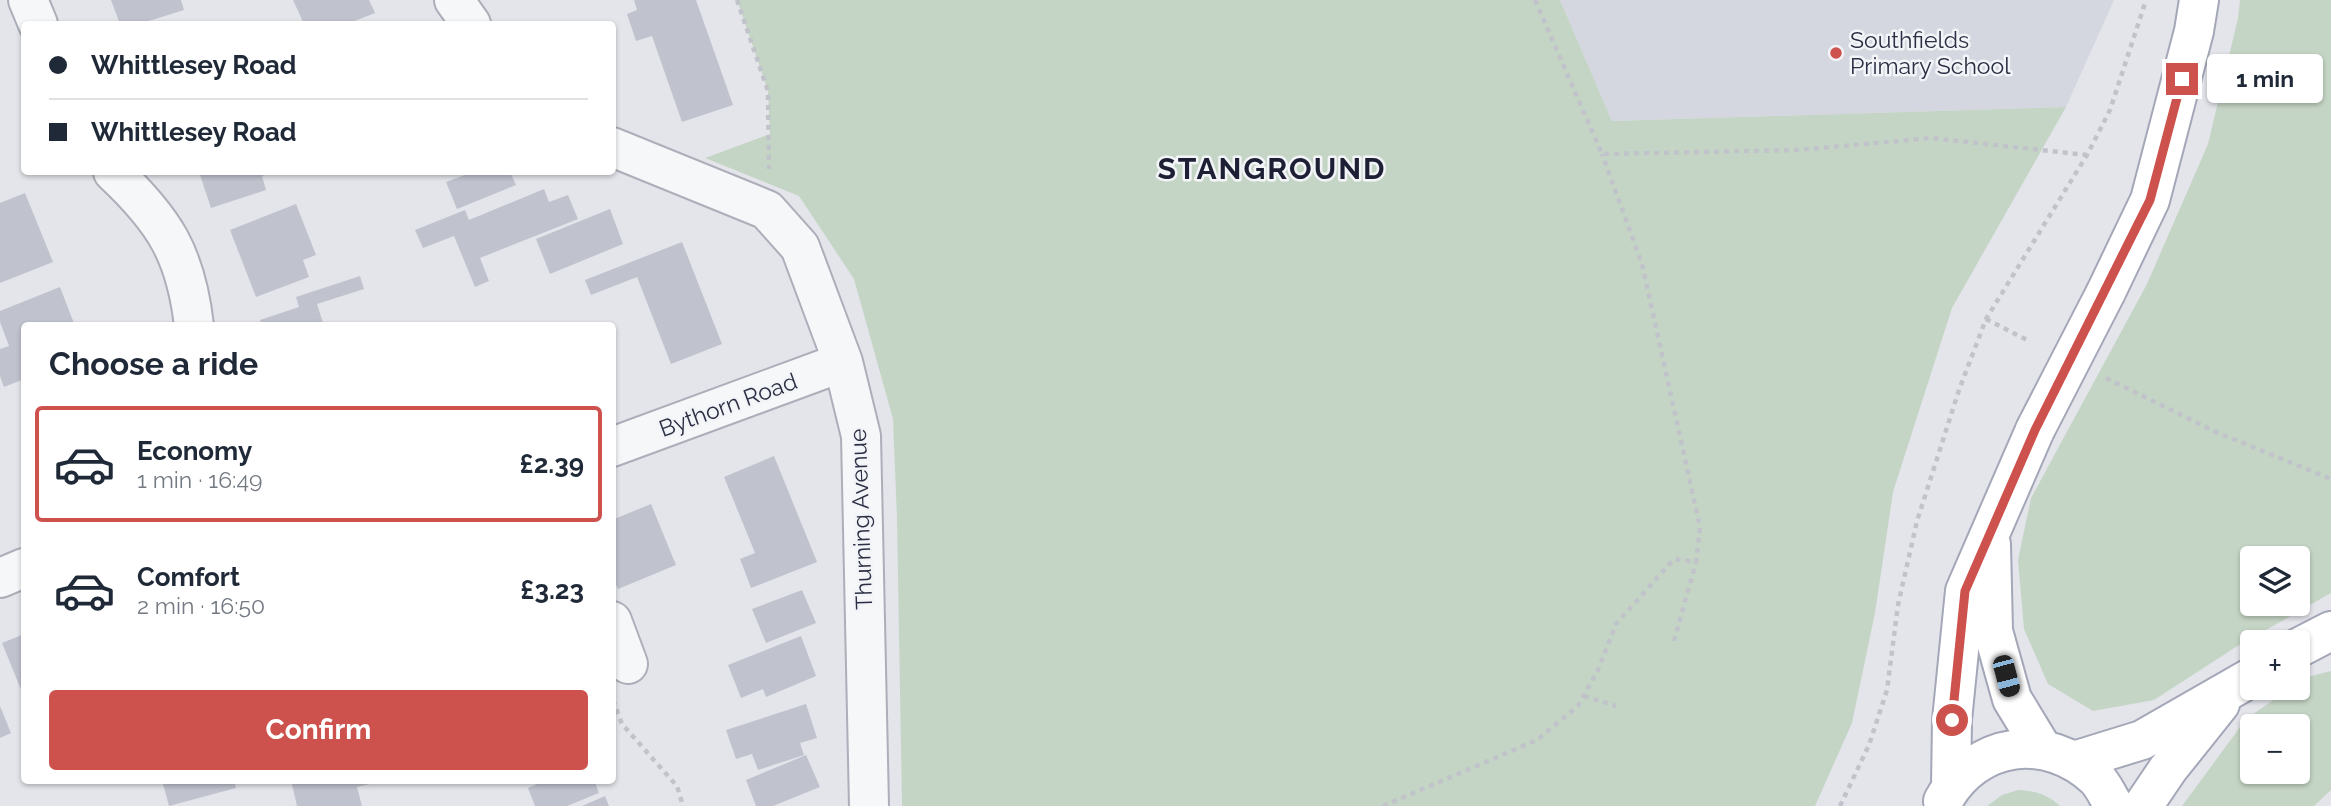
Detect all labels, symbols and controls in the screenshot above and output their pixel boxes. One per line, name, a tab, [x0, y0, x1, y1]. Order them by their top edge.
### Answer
place label: Southfields Primary School	[1850, 26, 2011, 79]
marker: Southfields Primary School	[1828, 45, 1844, 61]
text: Whittlesey Road	[91, 50, 297, 80]
callout: 1 min	[2206, 55, 2322, 104]
route end	[2166, 63, 2198, 95]
text: 1 min	[2236, 65, 2294, 92]
text: Whittlesey Road	[91, 117, 297, 147]
district label: STANGROUND	[1157, 151, 1387, 186]
text: Choose a ride	[49, 345, 258, 382]
street label: Bythorn Road	[655, 367, 801, 442]
street label: Thurning Avenue	[844, 428, 877, 610]
icon: car	[53, 433, 116, 496]
text: Economy	[137, 436, 252, 466]
text: £2.39	[519, 449, 584, 479]
text: 1 min · 16:49	[137, 466, 262, 493]
map controls	[2240, 546, 2310, 784]
button: layers	[2240, 546, 2310, 616]
icon: car	[53, 559, 116, 622]
text: Comfort	[137, 562, 240, 592]
text: £3.23	[520, 575, 584, 605]
text: 2 min · 16:50	[137, 592, 265, 619]
button: +	[2240, 630, 2310, 700]
car	[1991, 653, 2022, 699]
button: Confirm	[49, 690, 588, 770]
route start	[1936, 704, 1968, 736]
button: −	[2240, 714, 2310, 784]

